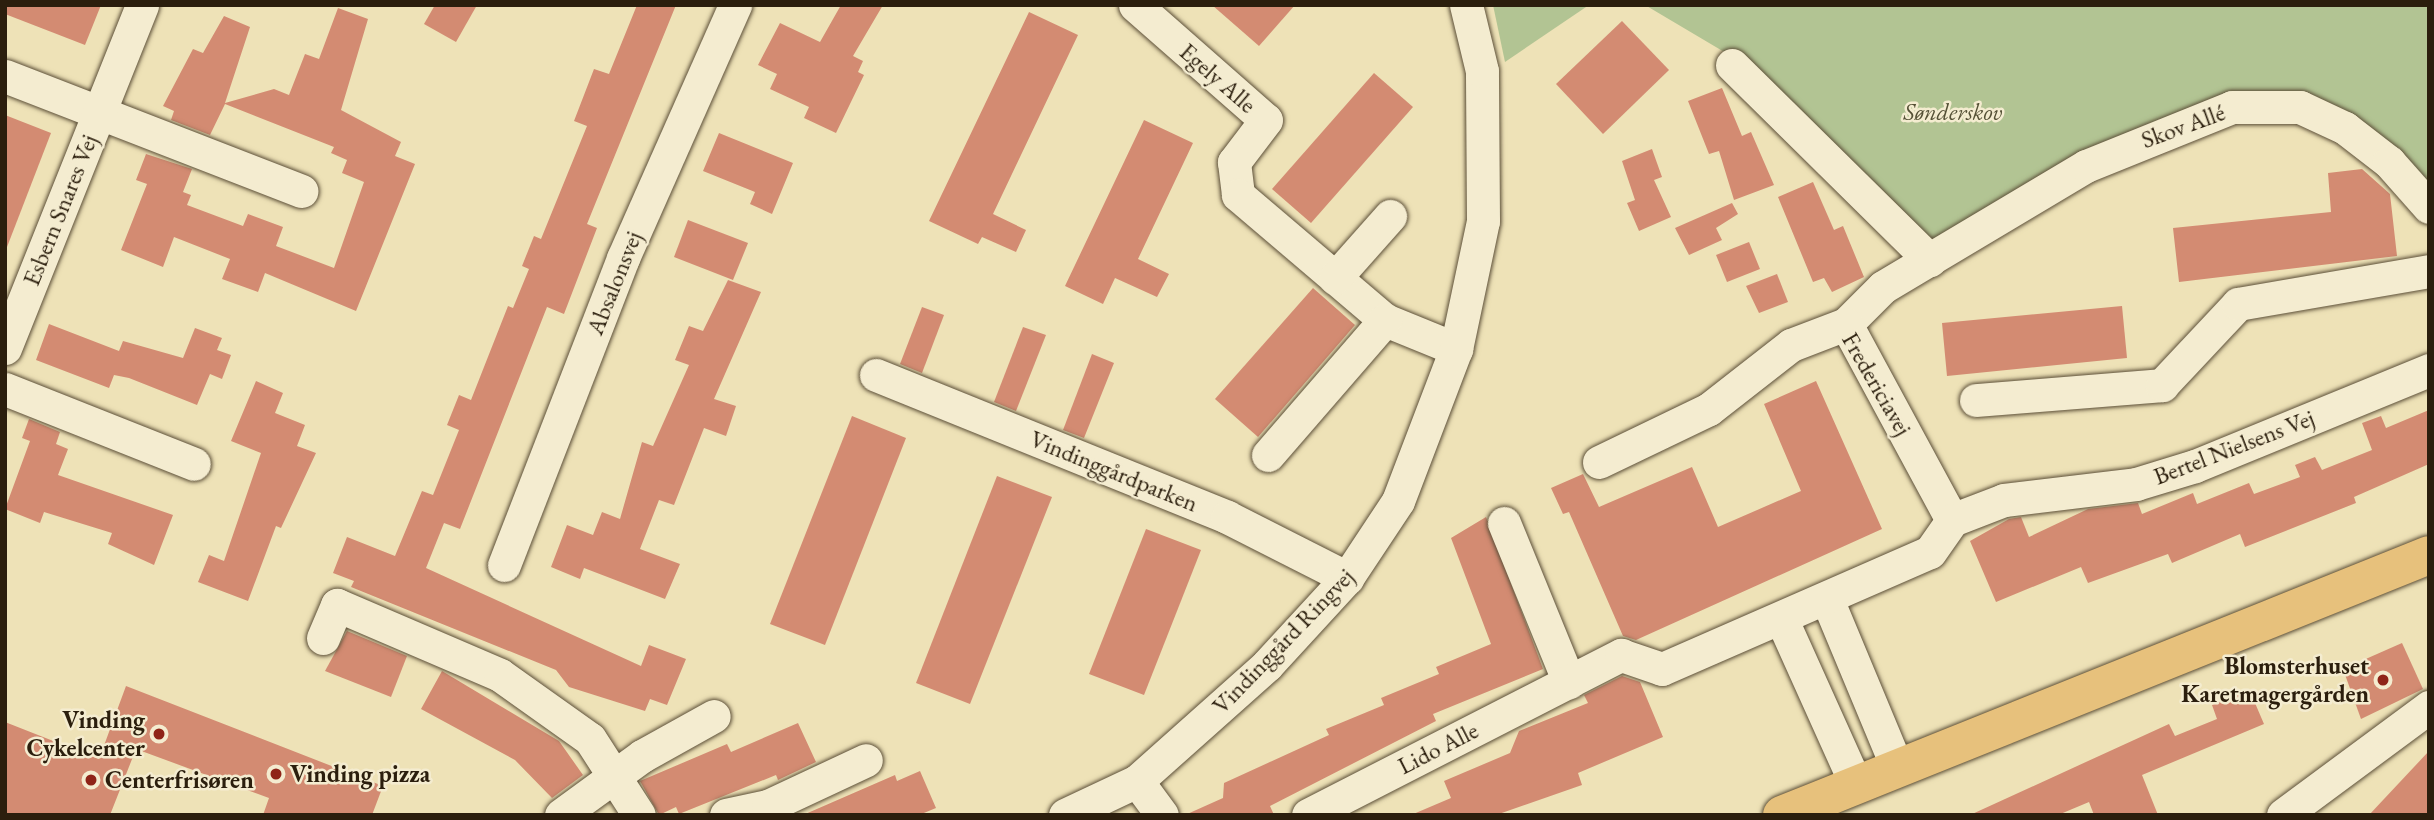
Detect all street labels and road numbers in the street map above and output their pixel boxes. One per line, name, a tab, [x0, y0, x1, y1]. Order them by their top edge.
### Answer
street label: Egely Alle	[1174, 37, 1262, 119]
street label: Skov Allé	[2137, 98, 2229, 154]
street label: Esbern Snares Vej	[17, 130, 103, 290]
street label: Absalonsvej	[580, 227, 648, 339]
street label: Fredericiavej	[1836, 327, 1918, 441]
street label: Bertel Nielsens Vej	[2150, 403, 2318, 491]
street label: Vindinggårdparken	[1026, 424, 1202, 518]
street label: Vindinggård Ringvej	[1206, 562, 1360, 720]
street label: Lido Alle	[1393, 716, 1483, 780]

